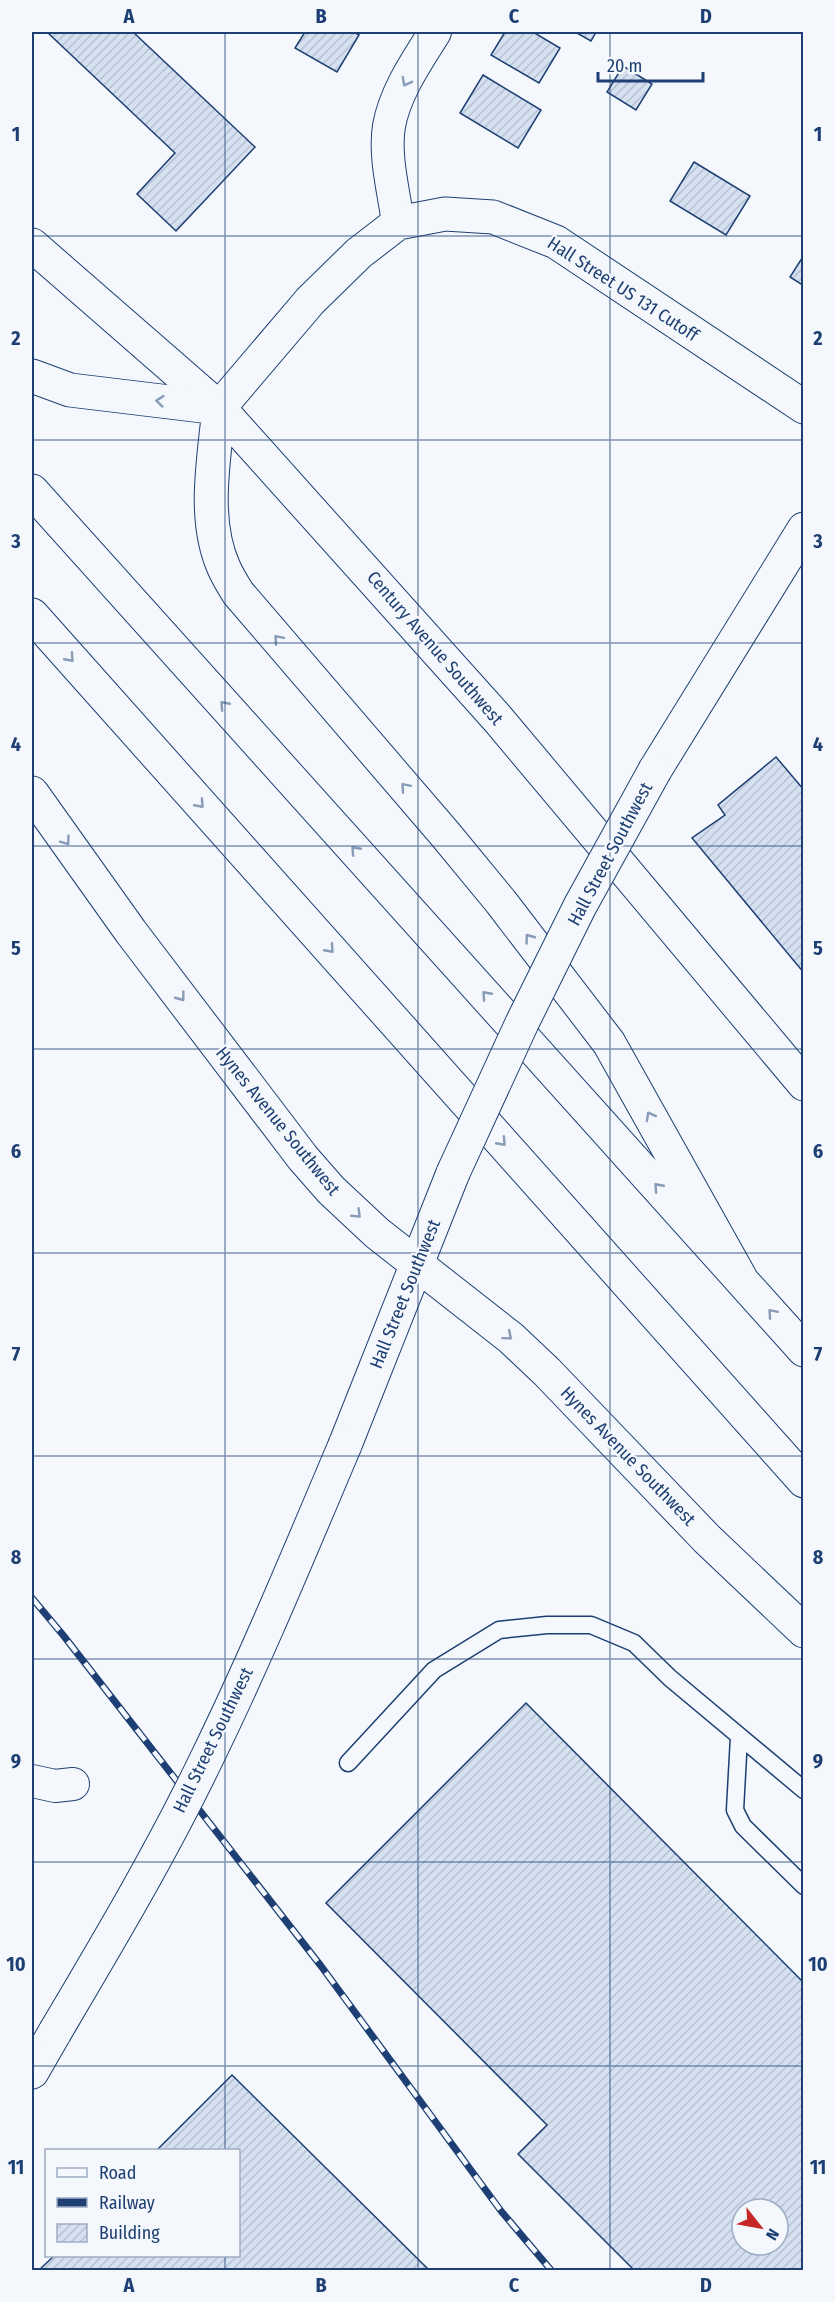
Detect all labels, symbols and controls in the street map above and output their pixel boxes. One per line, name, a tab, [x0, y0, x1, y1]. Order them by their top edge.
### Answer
text: A	[123, 4, 136, 28]
text: B	[315, 4, 327, 28]
text: C	[509, 4, 520, 28]
text: D	[700, 4, 712, 28]
scale bar	[598, 45, 703, 83]
text: 20 m	[607, 55, 642, 77]
one-way arrow	[402, 76, 413, 86]
text: 1	[12, 122, 20, 146]
text: 1	[814, 122, 822, 146]
street label: Hall Street US 131 Cutoff	[543, 232, 704, 347]
text: 2	[10, 326, 21, 350]
text: 2	[812, 326, 823, 350]
one-way arrow	[156, 396, 165, 408]
text: 3	[10, 529, 21, 553]
text: 3	[812, 529, 823, 553]
street label: Century Avenue Southwest	[362, 567, 508, 730]
one-way arrow	[274, 635, 285, 646]
one-way arrow	[63, 651, 74, 662]
one-way arrow	[221, 702, 232, 713]
text: 4	[11, 732, 21, 756]
text: 4	[813, 732, 823, 756]
street label: Hall Street Southwest	[563, 778, 657, 929]
one-way arrow	[401, 783, 412, 794]
one-way arrow	[193, 797, 204, 808]
one-way arrow	[59, 834, 70, 845]
one-way arrow	[351, 846, 362, 857]
one-way arrow	[525, 933, 536, 944]
text: 5	[11, 936, 21, 960]
text: 5	[813, 936, 823, 960]
one-way arrow	[323, 942, 334, 953]
one-way arrow	[174, 991, 185, 1002]
one-way arrow	[482, 991, 493, 1002]
street label: Hynes Avenue Southwest	[211, 1042, 345, 1200]
one-way arrow	[646, 1112, 657, 1122]
one-way arrow	[495, 1135, 506, 1146]
text: 6	[11, 1139, 21, 1163]
text: 6	[813, 1139, 823, 1163]
one-way arrow	[654, 1183, 665, 1194]
one-way arrow	[349, 1207, 360, 1218]
street label: Hall Street Southwest	[365, 1216, 445, 1372]
one-way arrow	[768, 1309, 779, 1320]
one-way arrow	[501, 1329, 512, 1340]
text: 7	[12, 1342, 21, 1366]
text: 7	[814, 1342, 823, 1366]
street label: Hynes Avenue Southwest	[556, 1382, 700, 1530]
text: 8	[11, 1545, 22, 1569]
text: 8	[813, 1545, 824, 1569]
street label: Hall Street Southwest	[168, 1664, 258, 1816]
text: 9	[11, 1749, 21, 1773]
text: 9	[813, 1749, 823, 1773]
text: 10	[6, 1952, 26, 1976]
text: 10	[808, 1952, 828, 1976]
legend	[45, 2149, 240, 2257]
text: 11	[8, 2155, 24, 2179]
text: 11	[810, 2155, 826, 2179]
text: Road	[99, 2162, 136, 2184]
text: Railway	[99, 2192, 155, 2214]
north arrow	[730, 2197, 790, 2257]
text: Building	[99, 2222, 160, 2244]
text: N	[762, 2225, 783, 2243]
text: A	[123, 2273, 136, 2297]
text: B	[315, 2273, 327, 2297]
text: C	[509, 2273, 520, 2297]
text: D	[700, 2273, 712, 2297]

